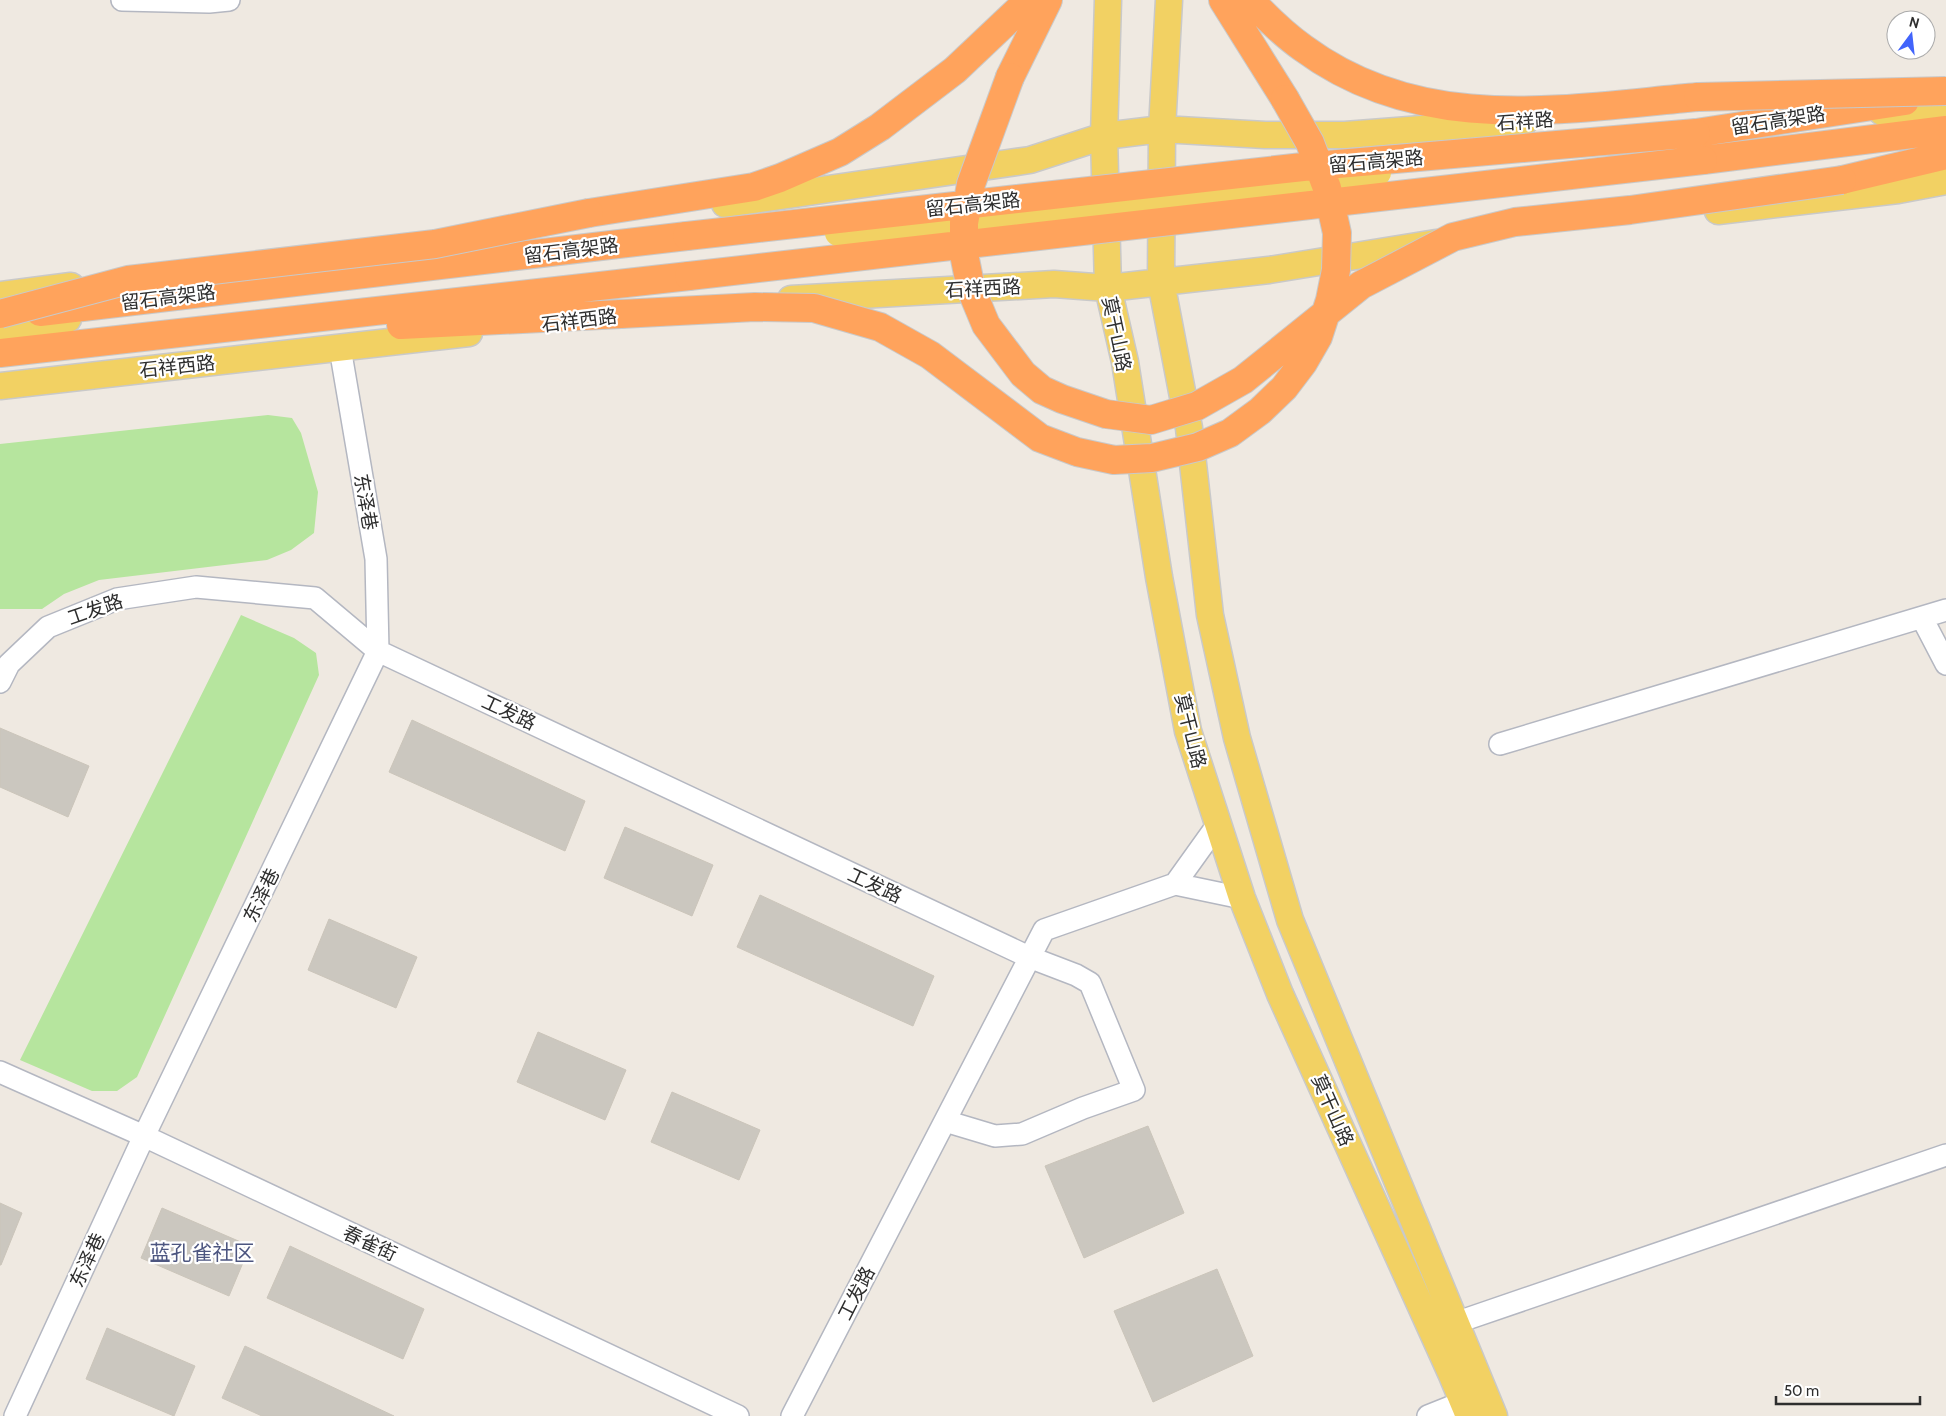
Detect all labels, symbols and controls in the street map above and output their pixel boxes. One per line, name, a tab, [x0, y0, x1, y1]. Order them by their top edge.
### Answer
north arrow	[1886, 10, 1936, 60]
text: N	[1907, 12, 1921, 32]
street label: 留石高架路	[1729, 102, 1827, 139]
street label: 石祥路	[1496, 108, 1554, 135]
street label: 留石高架路	[1328, 146, 1424, 177]
street label: 留石高架路	[925, 188, 1022, 221]
street label: 留石高架路	[523, 233, 620, 268]
street label: 石祥西路	[944, 275, 1022, 302]
street label: 留石高架路	[120, 280, 217, 315]
street label: 莫干山路	[1097, 295, 1136, 374]
street label: 石祥西路	[540, 304, 618, 337]
street label: 石祥西路	[138, 351, 216, 382]
street label: 东泽巷	[349, 472, 382, 532]
street label: 工发路	[64, 589, 126, 630]
street label: 工发路	[478, 690, 539, 735]
street label: 莫干山路	[1170, 691, 1211, 771]
street label: 工发路	[844, 863, 905, 908]
street label: 东泽巷	[239, 865, 284, 926]
street label: 莫干山路	[1307, 1071, 1359, 1150]
street label: 春雀街	[339, 1221, 400, 1266]
street label: 东泽巷	[65, 1230, 110, 1291]
district label: 蓝孔雀社区	[150, 1240, 255, 1265]
street label: 工发路	[833, 1263, 880, 1324]
scale bar	[1776, 1374, 1920, 1406]
text: 50 m	[1784, 1382, 1819, 1400]

